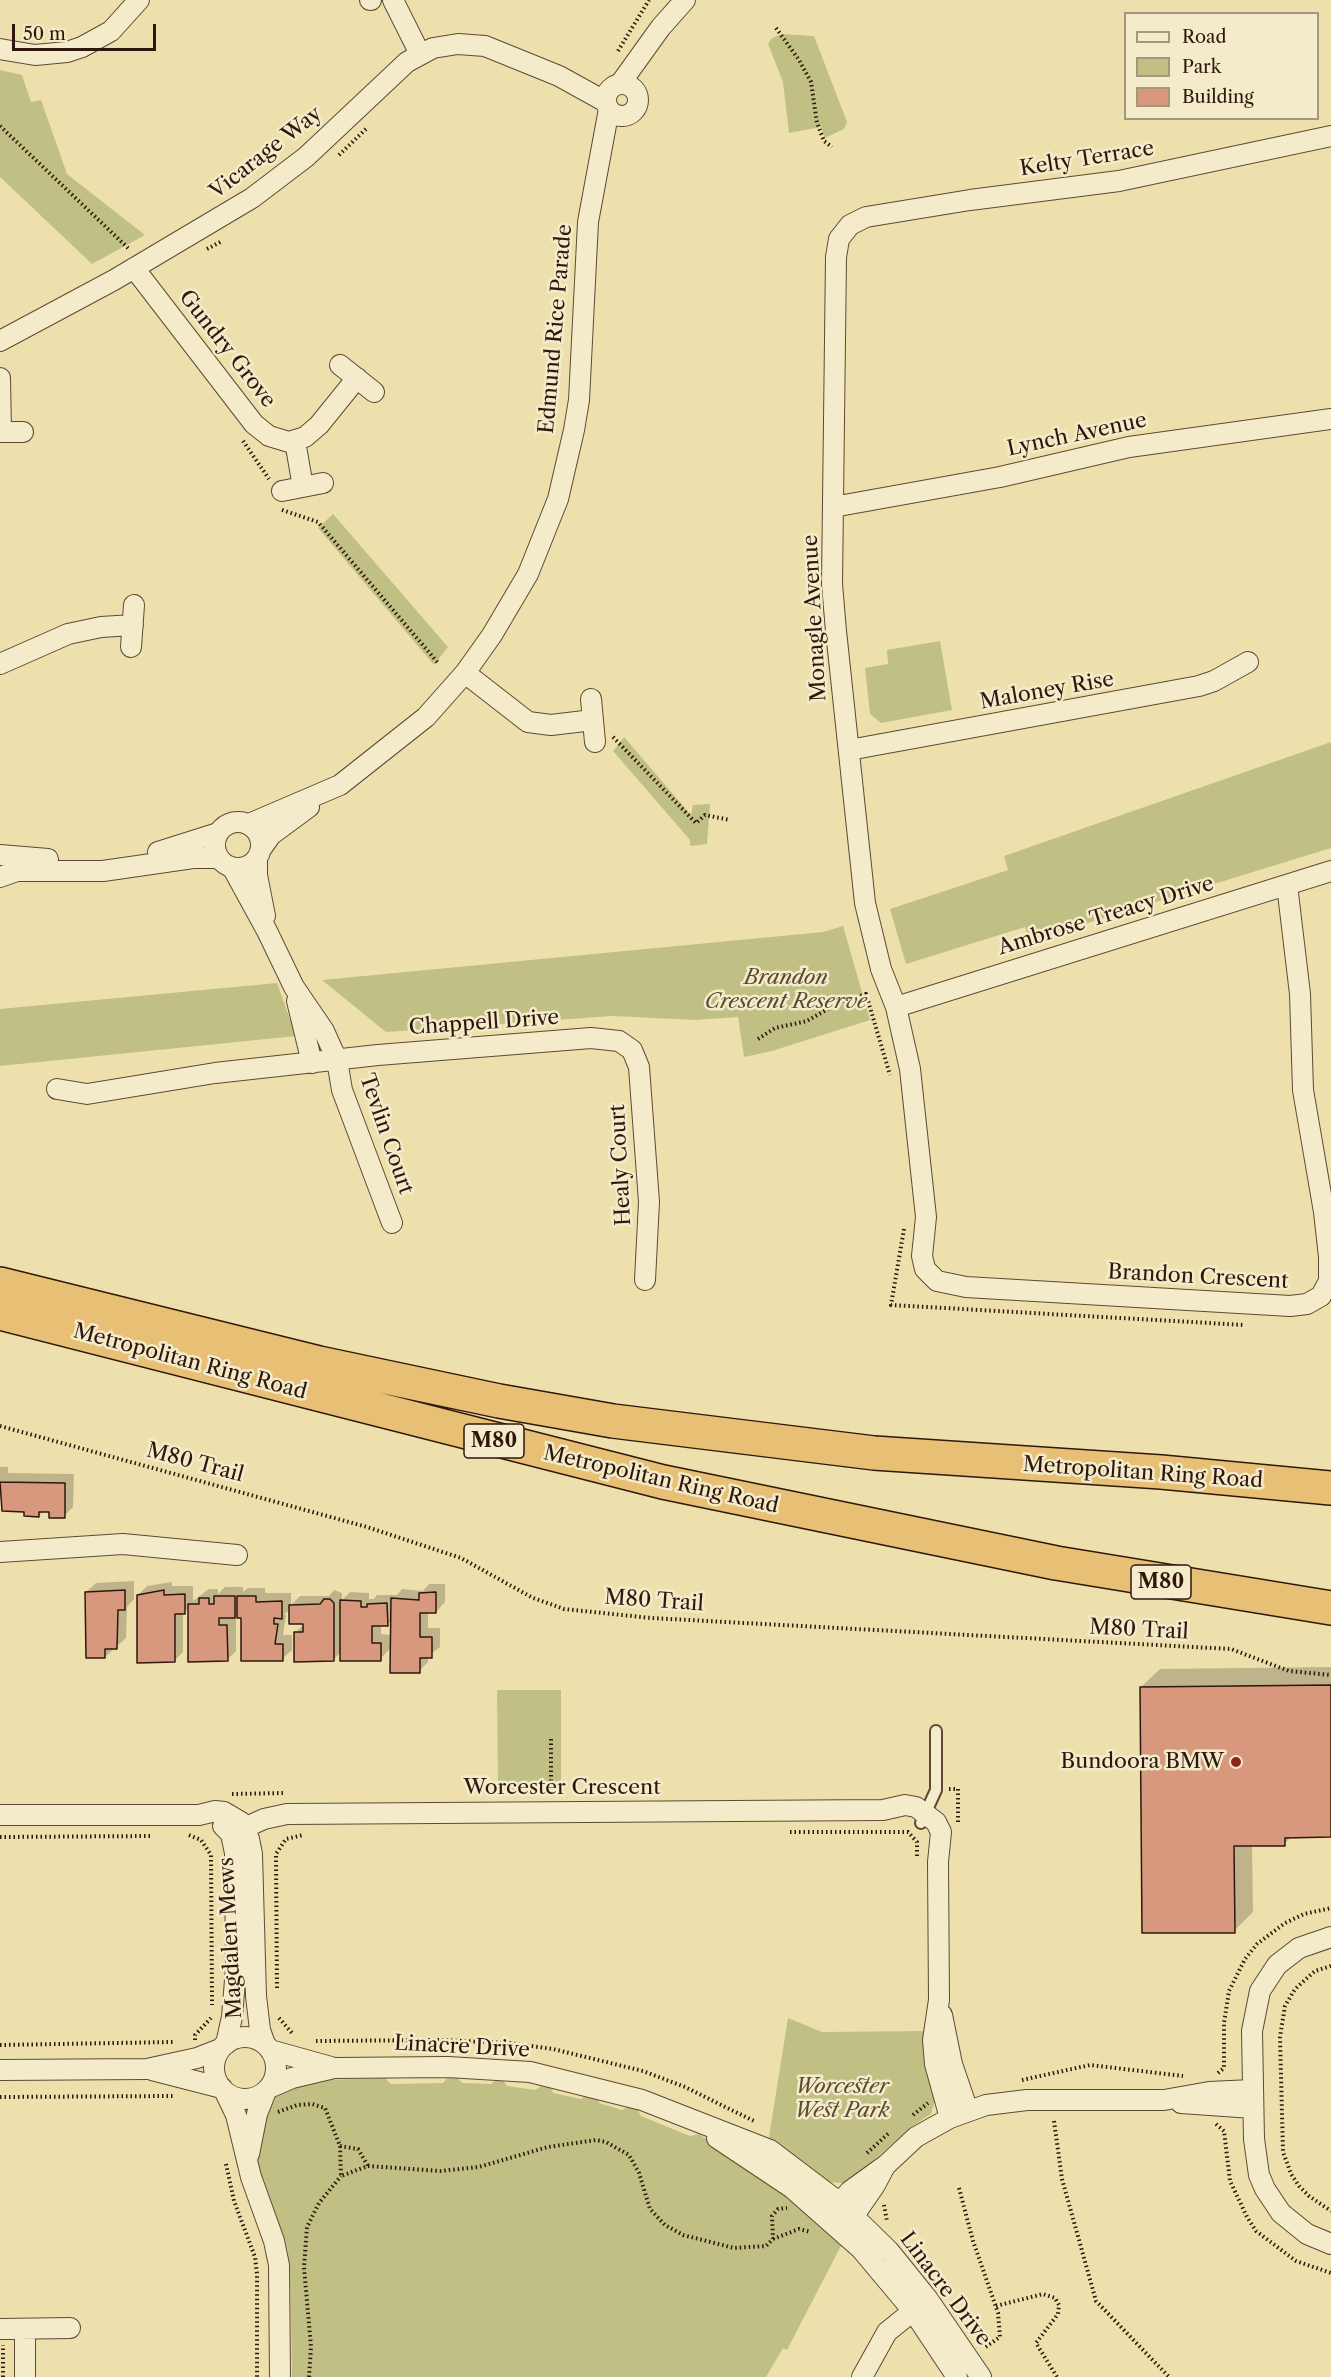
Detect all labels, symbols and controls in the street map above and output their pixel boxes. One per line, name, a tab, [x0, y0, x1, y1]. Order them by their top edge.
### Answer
scale bar	[15, 12, 159, 50]
legend	[1124, 12, 1319, 120]
text: 50 m	[23, 23, 66, 45]
text: Road	[1182, 26, 1227, 48]
text: Park	[1182, 56, 1221, 78]
text: Building	[1182, 86, 1254, 108]
street label: Vicarage Way	[205, 101, 327, 205]
street label: Kelty Terrace	[1018, 136, 1156, 182]
street label: Edmund Rice Parade	[534, 223, 578, 435]
street label: Gundry Grove	[173, 285, 281, 413]
street label: Lynch Avenue	[1005, 408, 1149, 462]
street label: Monagle Avenue	[798, 534, 832, 702]
street label: Maloney Rise	[978, 667, 1116, 715]
street label: Ambrose Treacy Drive	[995, 871, 1217, 961]
park label: Brandon Crescent Reserve	[705, 965, 867, 1015]
street label: Chappell Drive	[408, 1005, 560, 1041]
street label: Tevlin Court	[354, 1070, 418, 1198]
street label: Healy Court	[605, 1103, 637, 1227]
street label: Brandon Crescent	[1107, 1260, 1289, 1294]
street label: Metropolitan Ring Road	[71, 1319, 309, 1405]
road number: M80	[464, 1424, 524, 1458]
street label: M80 Trail	[144, 1438, 246, 1488]
street label: Metropolitan Ring Road	[541, 1441, 781, 1519]
street label: Metropolitan Ring Road	[1022, 1452, 1264, 1494]
road number: M80	[1131, 1565, 1191, 1599]
street label: M80 Trail	[604, 1585, 704, 1617]
street label: M80 Trail	[1089, 1615, 1189, 1645]
place label: Bundoora BMW	[1061, 1749, 1224, 1775]
marker: Bundoora BMW	[1229, 1755, 1243, 1769]
street label: Worcester Crescent	[463, 1775, 661, 1801]
street label: Magdalen Mews	[214, 1856, 248, 2020]
street label: Linacre Drive	[393, 2031, 531, 2063]
park label: Worcester West Park	[794, 2074, 890, 2124]
street label: Linacre Drive	[894, 2227, 996, 2351]

